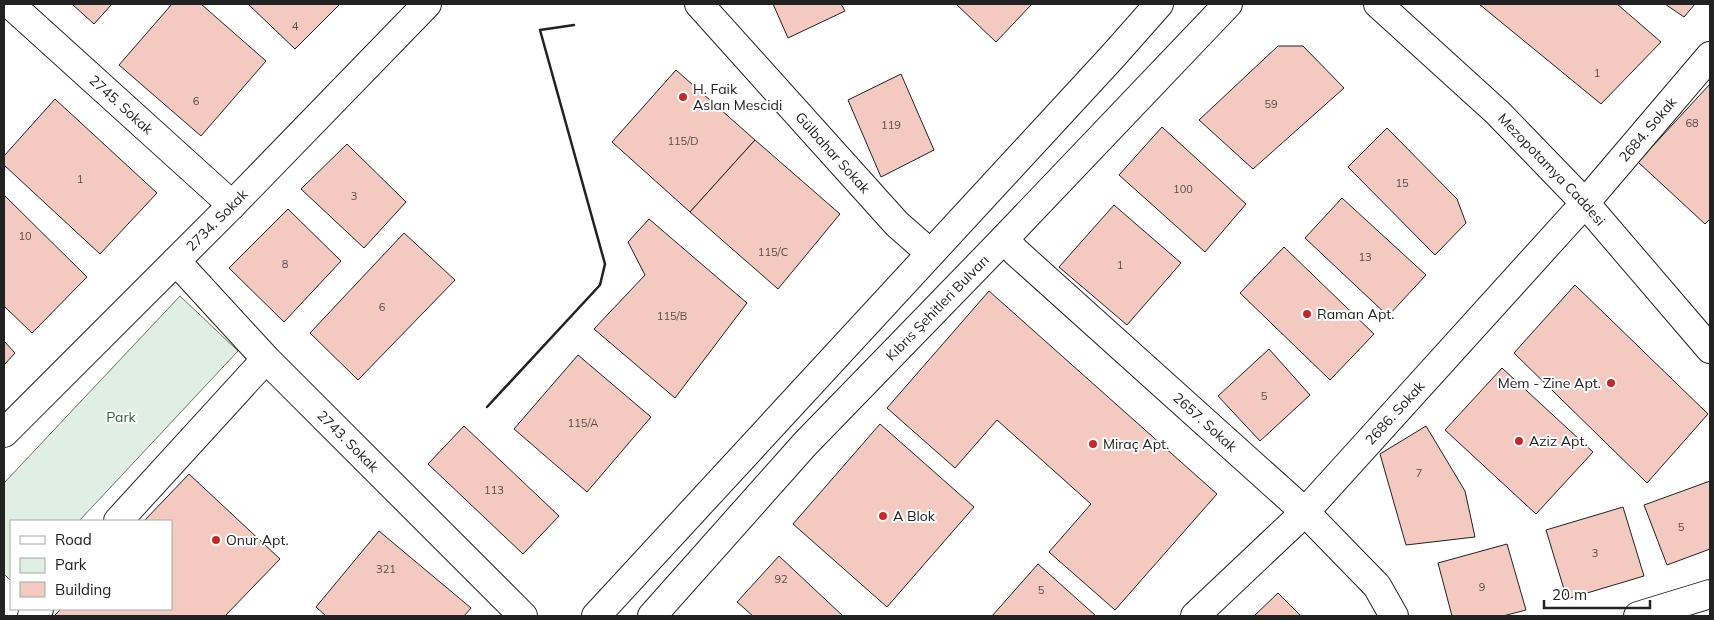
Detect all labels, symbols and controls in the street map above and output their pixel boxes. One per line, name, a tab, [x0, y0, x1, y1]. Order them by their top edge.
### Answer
house number: 4	[292, 19, 299, 33]
house number: 1	[1594, 66, 1600, 80]
street label: 2745. Sokak	[86, 71, 157, 139]
place label: H. Faik Aslan Mescidi	[693, 80, 782, 114]
marker: H. Faik Aslan Mescidi	[677, 91, 689, 103]
street label: 2684. Sokak	[1615, 92, 1681, 166]
house number: 6	[193, 94, 200, 108]
house number: 59	[1264, 97, 1278, 111]
street label: Gülbahar Sokak	[792, 108, 875, 198]
street label: Mezopotamya Caddesi	[1494, 109, 1609, 229]
house number: 68	[1685, 116, 1699, 130]
house number: 119	[881, 118, 901, 132]
house number: 115/D	[667, 134, 699, 148]
house number: 1	[77, 172, 83, 186]
house number: 15	[1395, 176, 1409, 190]
house number: 100	[1173, 182, 1193, 196]
street label: 2734. Sokak	[182, 185, 252, 255]
house number: 3	[351, 189, 357, 203]
house number: 10	[18, 229, 32, 243]
house number: 115/C	[758, 245, 788, 259]
house number: 13	[1358, 250, 1372, 264]
street label: Kıbrıs Şehitleri Bulvarı	[882, 251, 993, 365]
house number: 8	[282, 257, 289, 271]
house number: 1	[1117, 258, 1123, 272]
house number: 6	[379, 300, 386, 314]
place label: Raman Apt.	[1317, 305, 1395, 323]
marker: Raman Apt.	[1301, 308, 1313, 320]
house number: 115/B	[657, 309, 687, 323]
place label: Mem - Zine Apt.	[1498, 374, 1601, 392]
street label: 2686. Sokak	[1361, 377, 1429, 449]
marker: Mem - Zine Apt.	[1605, 377, 1617, 389]
street label: 2657. Sokak	[1169, 389, 1241, 456]
house number: 5	[1261, 389, 1268, 403]
street label: 2743. Sokak	[313, 406, 383, 476]
park label: Park	[106, 408, 137, 426]
house number: 115/A	[568, 416, 598, 430]
place label: Aziz Apt.	[1529, 432, 1588, 450]
place label: Miraç Apt.	[1103, 435, 1169, 453]
marker: Aziz Apt.	[1513, 435, 1525, 447]
marker: Miraç Apt.	[1087, 438, 1099, 450]
house number: 7	[1416, 466, 1422, 480]
house number: 113	[484, 483, 504, 497]
place label: A Blok	[893, 507, 936, 525]
marker: A Blok	[877, 510, 889, 522]
legend	[10, 520, 172, 610]
house number: 5	[1678, 520, 1685, 534]
text: Road	[55, 530, 92, 549]
place label: Onur Apt.	[226, 531, 289, 549]
marker: Onur Apt.	[210, 534, 222, 546]
house number: 3	[1592, 546, 1598, 560]
text: Park	[55, 555, 87, 574]
house number: 321	[376, 562, 396, 576]
house number: 92	[774, 572, 788, 586]
scale bar	[1544, 578, 1650, 610]
text: Building	[55, 580, 111, 599]
house number: 9	[1479, 580, 1485, 594]
house number: 5	[1038, 583, 1045, 597]
text: 20 m	[1552, 585, 1587, 604]

